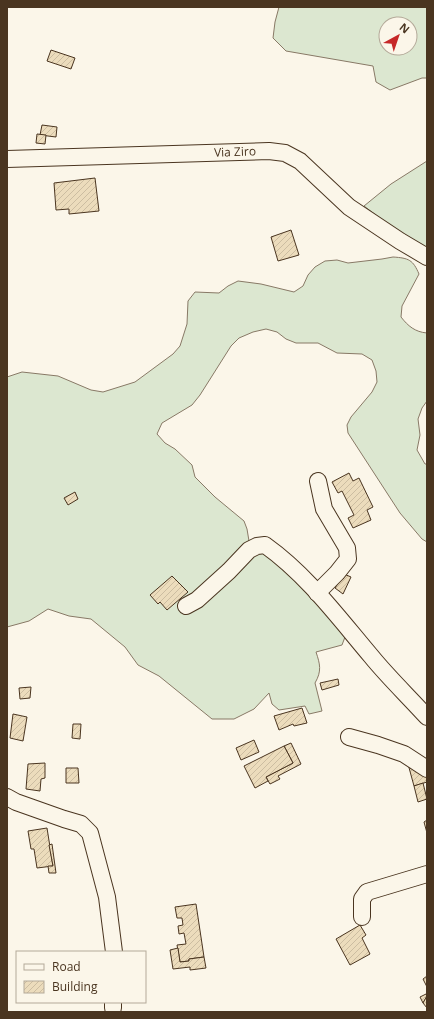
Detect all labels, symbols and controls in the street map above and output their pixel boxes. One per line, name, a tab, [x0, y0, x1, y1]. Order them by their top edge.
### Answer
north arrow	[378, 16, 418, 56]
text: N	[396, 19, 413, 37]
street label: Via Ziro	[214, 142, 256, 161]
legend	[16, 951, 146, 1003]
text: Road	[52, 958, 81, 975]
text: Building	[52, 978, 98, 995]

